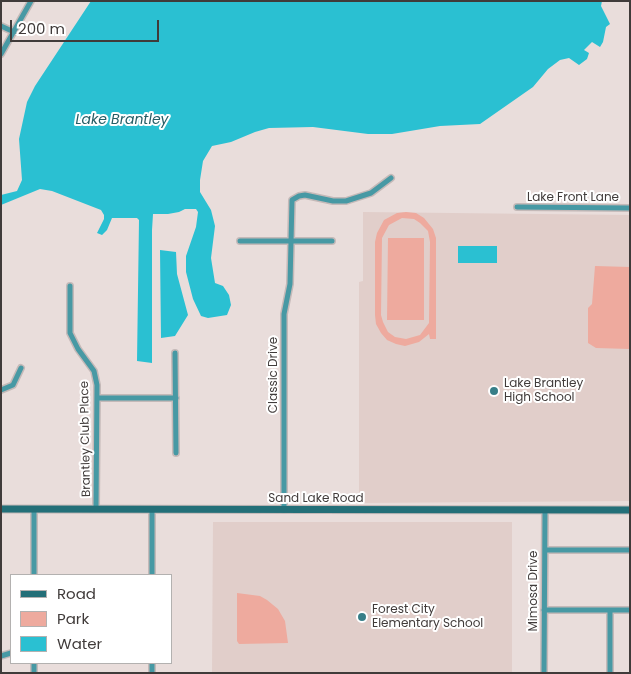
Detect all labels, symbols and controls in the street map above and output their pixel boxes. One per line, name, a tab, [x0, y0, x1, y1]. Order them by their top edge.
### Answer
scale bar	[12, 10, 161, 42]
text: 200 m	[18, 18, 65, 39]
water label: Lake Brantley	[76, 112, 168, 128]
street label: Lake Front Lane	[527, 191, 619, 205]
street label: Classic Drive	[267, 337, 281, 413]
place label: Lake Brantley High School	[504, 377, 583, 405]
street label: Brantley Club Place	[78, 381, 94, 497]
marker: Lake Brantley High School	[488, 385, 500, 397]
street label: Sand Lake Road	[268, 492, 364, 506]
street label: Mimosa Drive	[527, 551, 541, 631]
legend	[10, 574, 172, 664]
text: Road	[57, 583, 96, 604]
place label: Forest City Elementary School	[372, 603, 483, 631]
text: Park	[57, 608, 89, 629]
marker: Forest City Elementary School	[356, 611, 368, 623]
text: Water	[57, 633, 102, 654]

